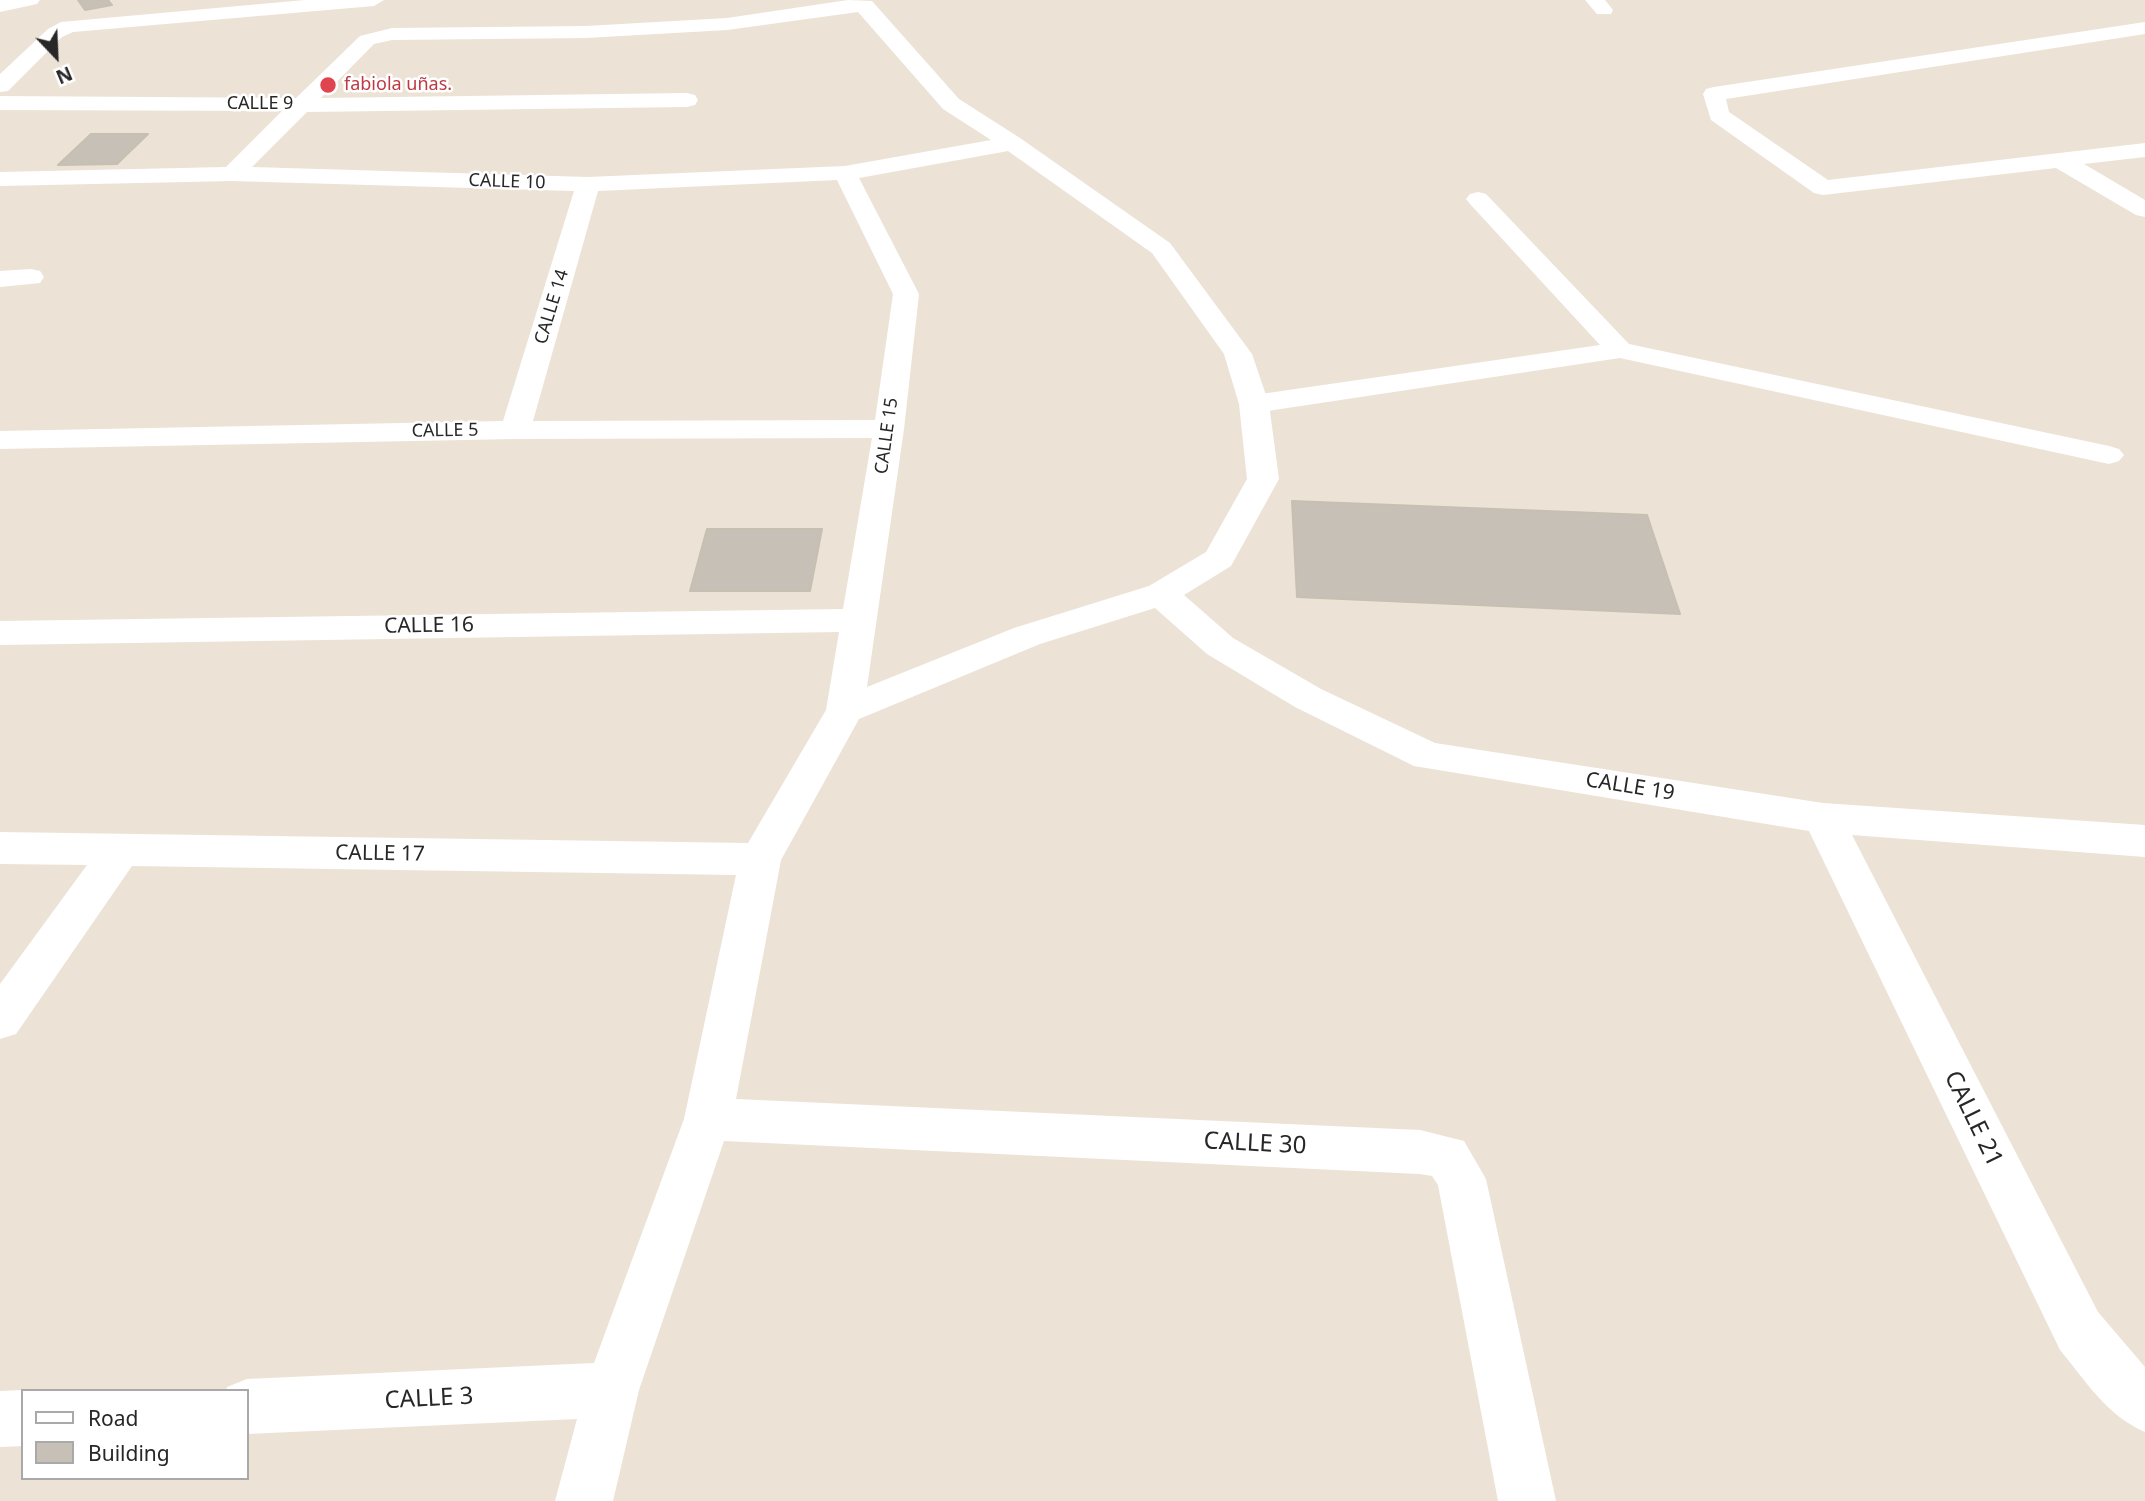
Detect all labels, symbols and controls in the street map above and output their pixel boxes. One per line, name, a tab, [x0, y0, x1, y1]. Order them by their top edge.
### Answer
north arrow	[21, 21, 91, 91]
text: N	[52, 60, 76, 90]
place label: fabiola uñas.	[344, 74, 452, 96]
marker: fabiola uñas.	[318, 75, 338, 95]
street label: CALLE 9	[227, 93, 293, 115]
street label: CALLE 10	[468, 170, 546, 194]
street label: CALLE 14	[530, 267, 574, 347]
street label: CALLE 15	[871, 396, 903, 476]
street label: CALLE 5	[411, 420, 479, 442]
street label: CALLE 16	[384, 613, 474, 639]
street label: CALLE 19	[1584, 768, 1676, 806]
street label: CALLE 17	[335, 841, 425, 867]
street label: CALLE 21	[1938, 1067, 2008, 1171]
street label: CALLE 30	[1203, 1127, 1307, 1161]
street label: CALLE 3	[384, 1382, 474, 1416]
legend	[21, 1389, 248, 1480]
text: Road	[88, 1404, 138, 1432]
text: Building	[88, 1439, 170, 1467]

